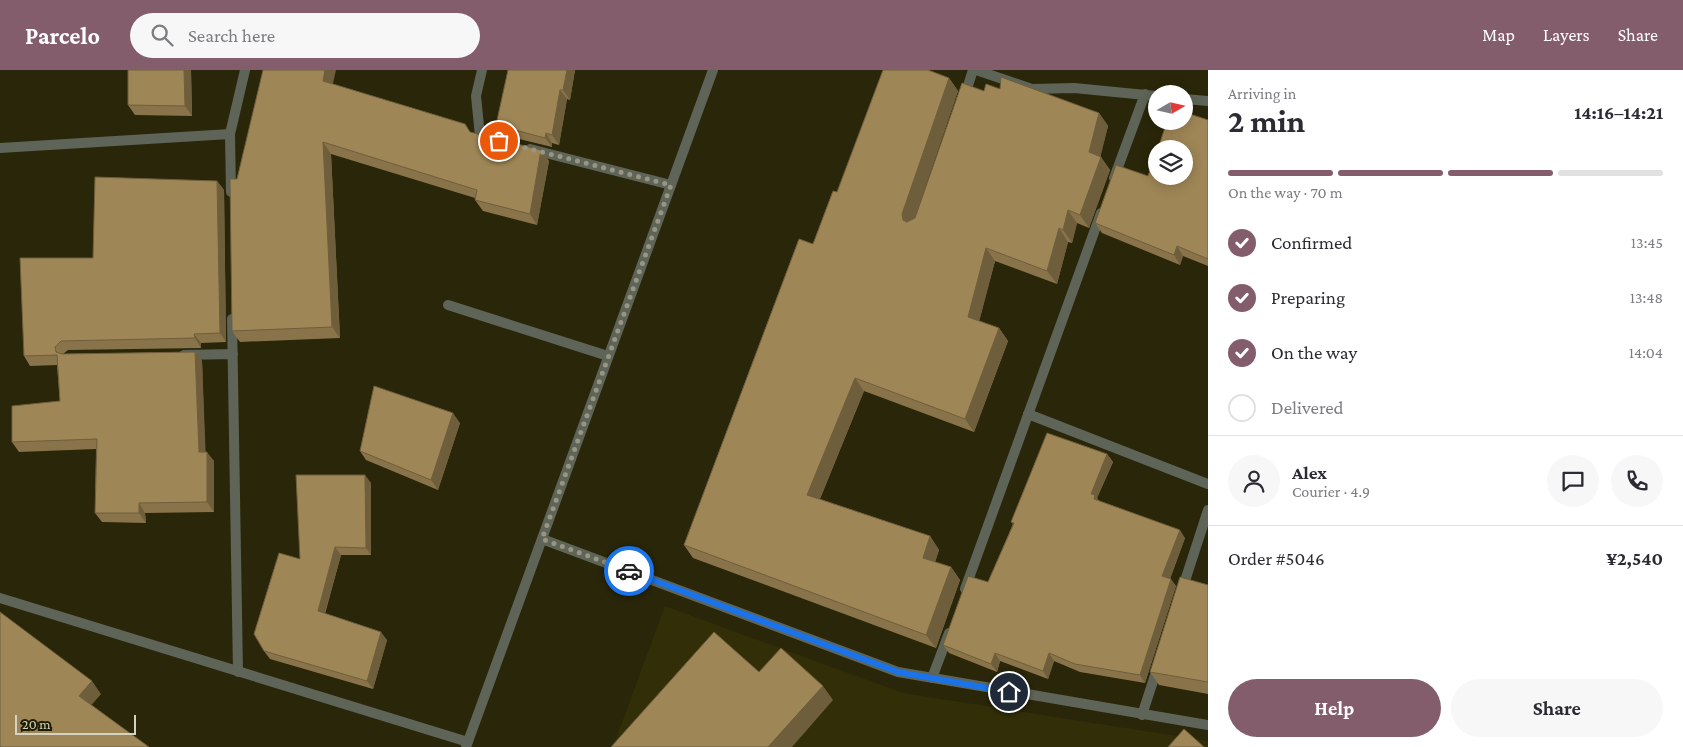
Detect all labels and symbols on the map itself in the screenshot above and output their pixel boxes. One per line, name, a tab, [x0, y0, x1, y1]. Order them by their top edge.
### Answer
north arrow	[1148, 85, 1192, 130]
pin	[478, 120, 520, 162]
courier	[604, 546, 654, 596]
pin	[988, 671, 1030, 713]
scale bar	[15, 712, 136, 735]

